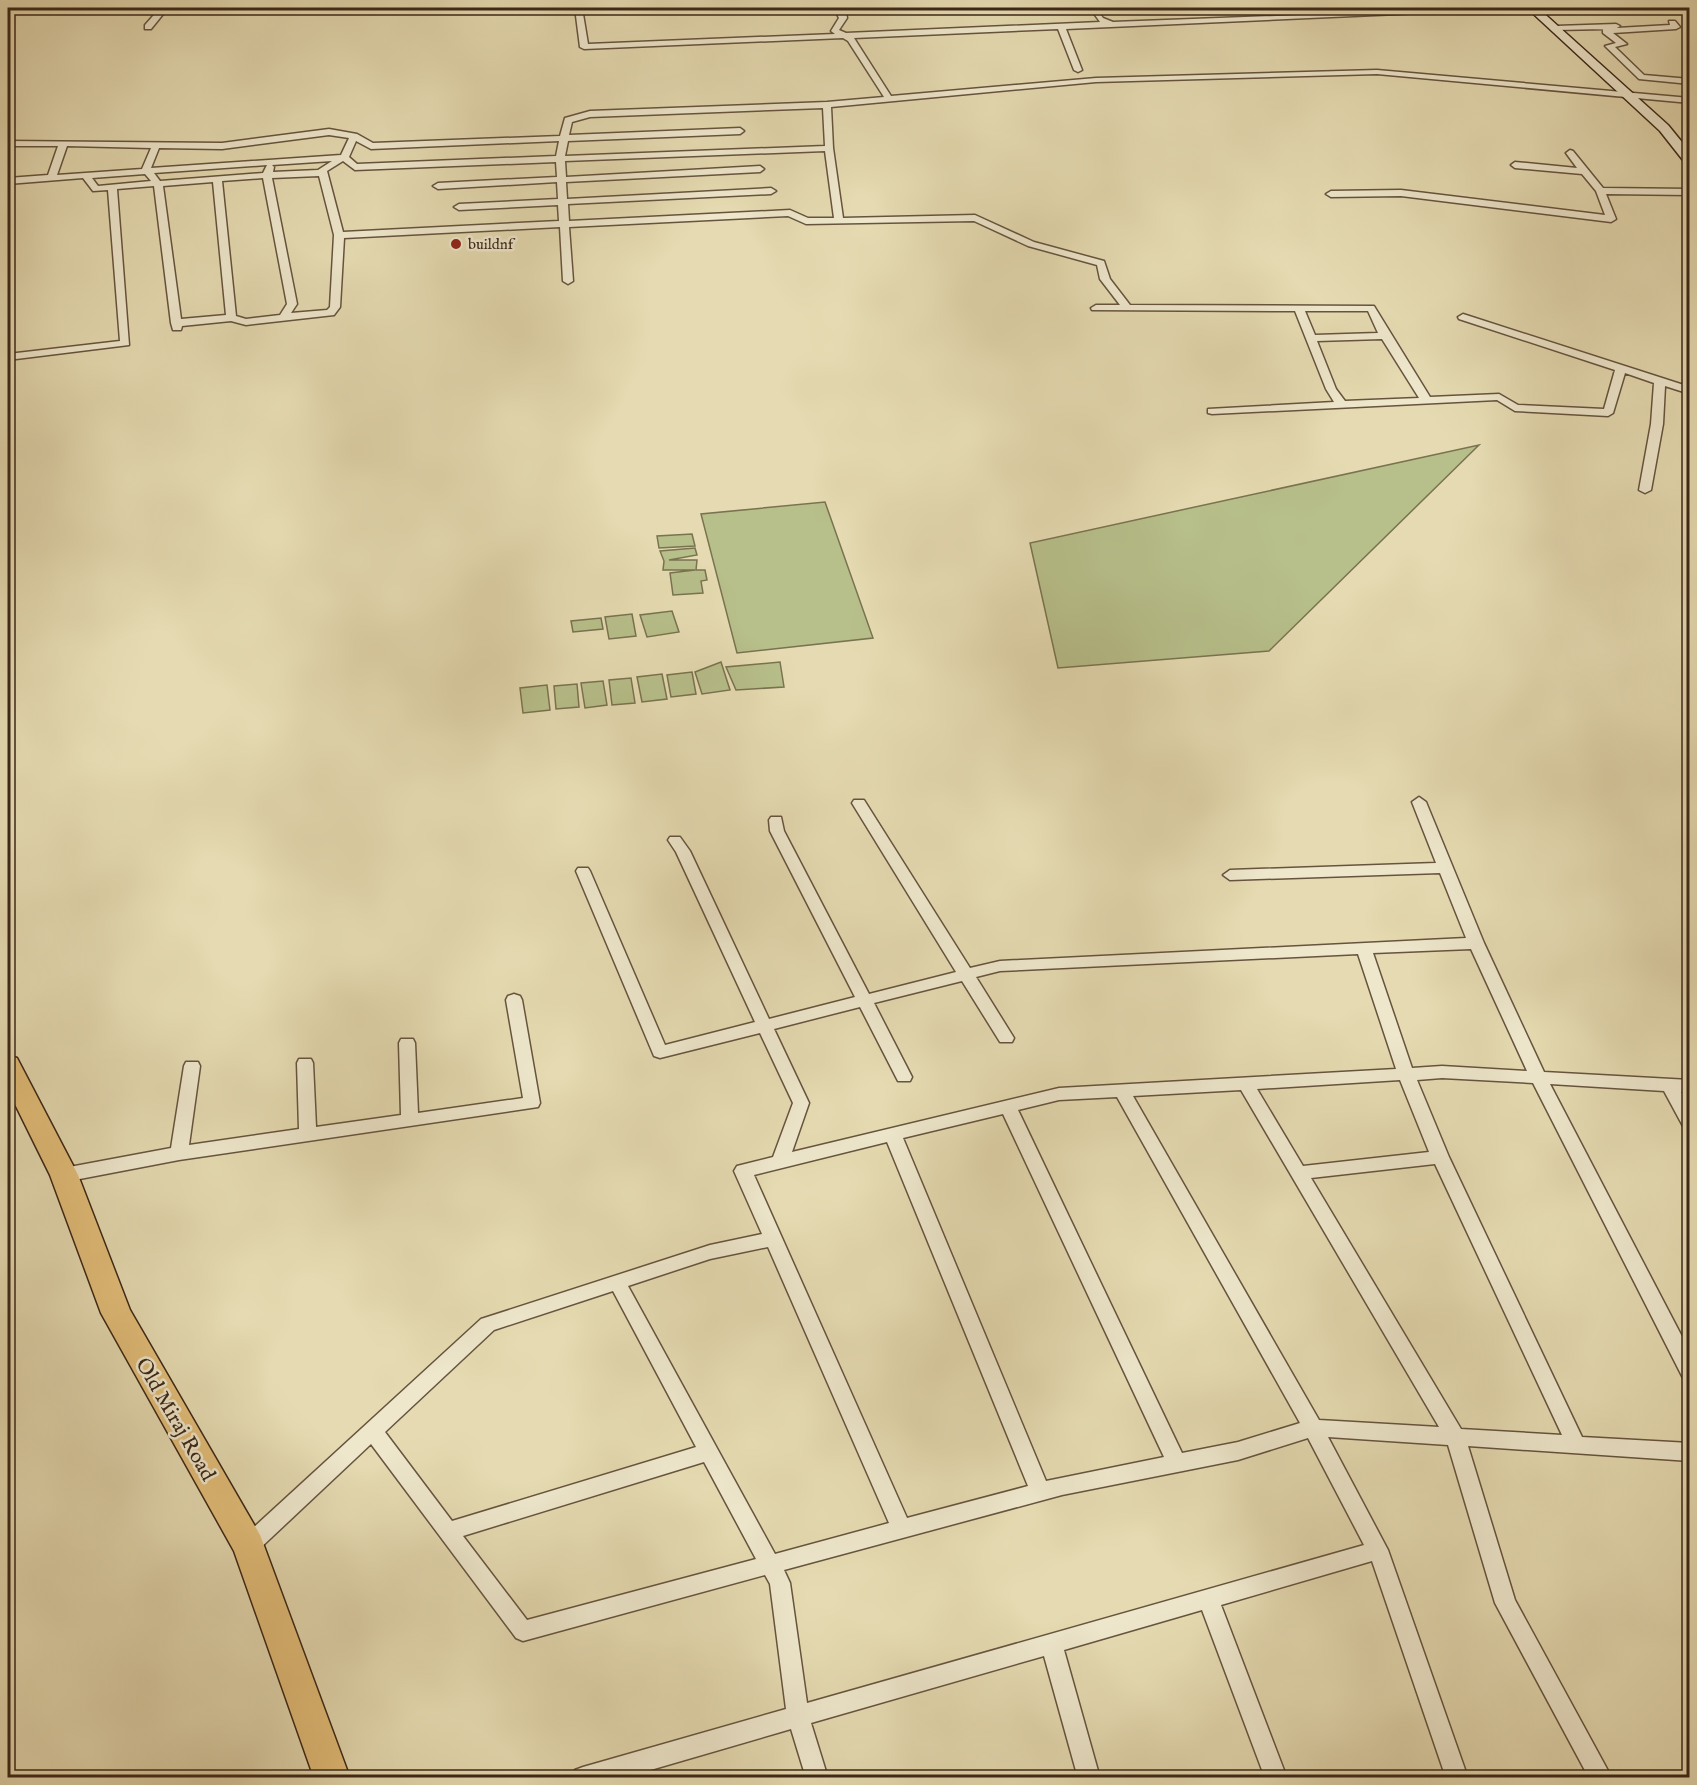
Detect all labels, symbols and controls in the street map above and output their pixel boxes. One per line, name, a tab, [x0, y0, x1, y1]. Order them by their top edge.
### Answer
place label: buildnf	[468, 235, 516, 254]
marker: buildnf	[449, 237, 463, 251]
street label: Old Miraj Road	[128, 1353, 221, 1487]

